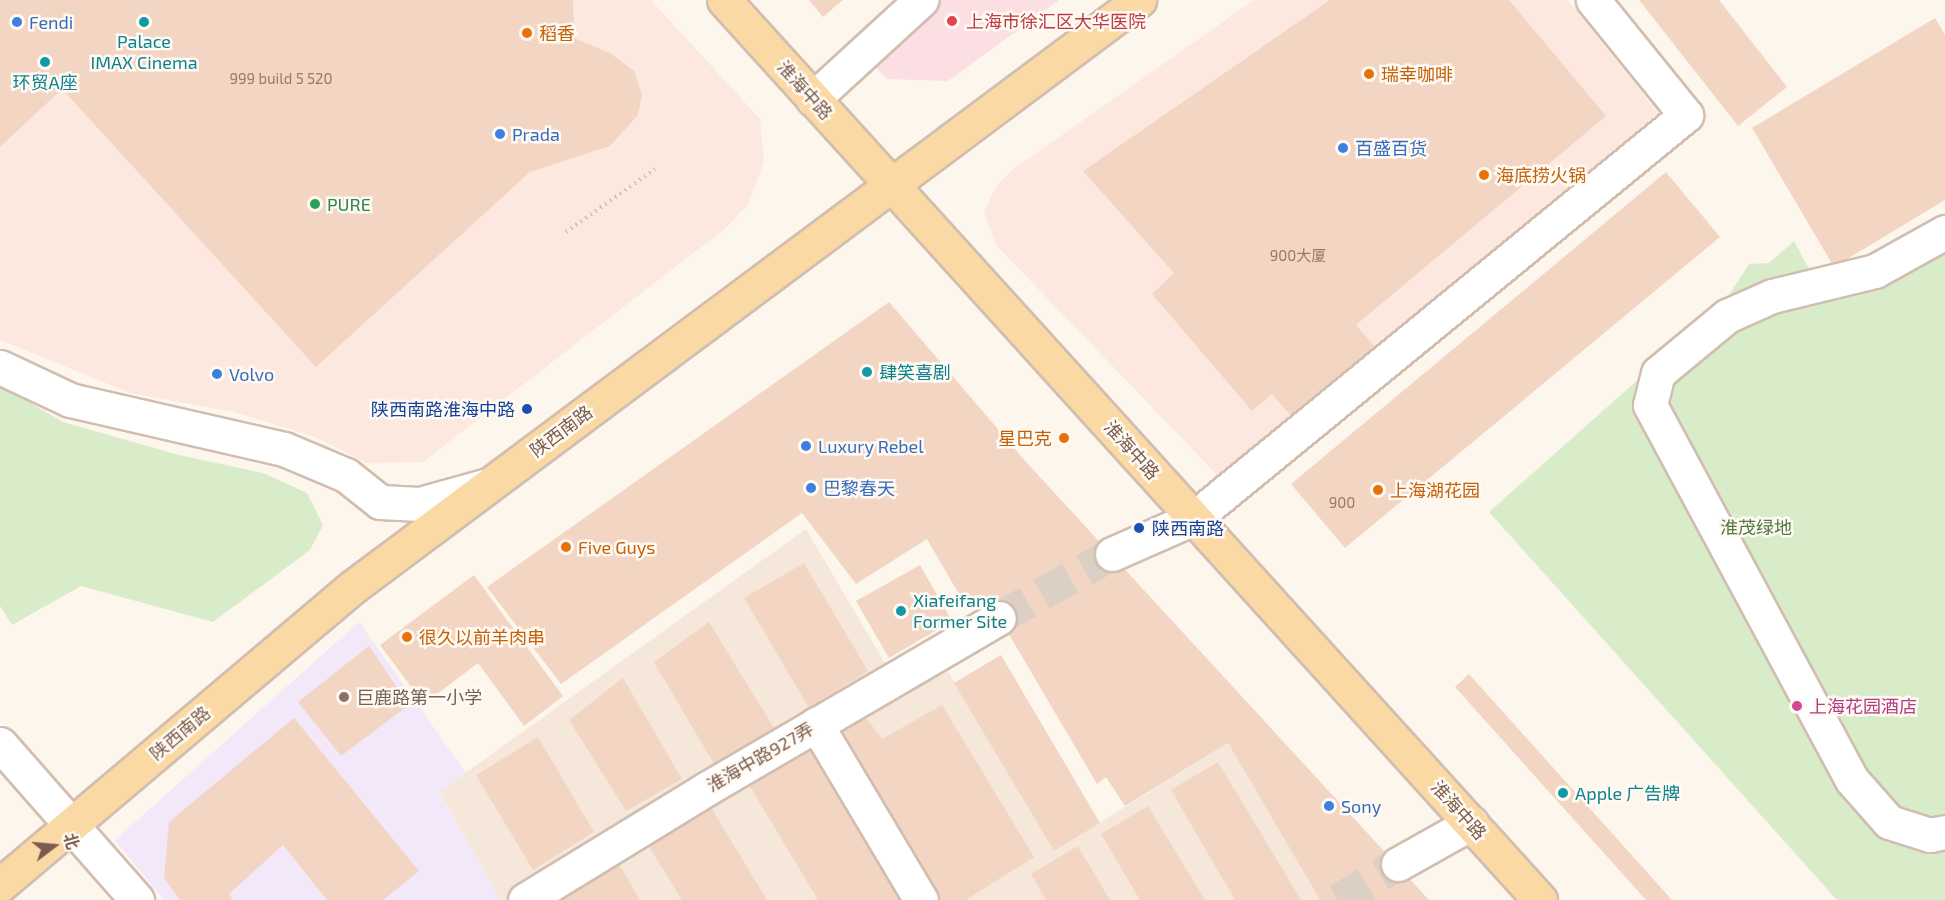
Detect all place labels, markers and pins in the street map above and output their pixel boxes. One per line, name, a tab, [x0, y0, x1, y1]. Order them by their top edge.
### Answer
place label: 上海市徐汇区大华医院	[966, 10, 1146, 32]
place label: Fendi	[29, 11, 73, 33]
marker: 上海市徐汇区大华医院	[943, 12, 961, 30]
marker: Fendi	[10, 15, 24, 29]
marker: Palace IMAX Cinema	[137, 15, 151, 29]
place label: 稻香	[539, 22, 575, 44]
marker: 稻香	[520, 26, 534, 40]
place label: Palace IMAX Cinema	[90, 31, 198, 74]
marker: 环贸A座	[38, 55, 52, 69]
place label: 瑞幸咖啡	[1381, 63, 1453, 85]
marker: 瑞幸咖啡	[1362, 67, 1376, 81]
place label: 环贸A座	[12, 71, 78, 93]
place label: Prada	[512, 123, 560, 145]
marker: Prada	[493, 127, 507, 141]
place label: 百盛百货	[1355, 137, 1427, 159]
marker: 百盛百货	[1336, 141, 1350, 155]
place label: 海底捞火锅	[1496, 164, 1586, 186]
marker: 海底捞火锅	[1477, 168, 1491, 182]
place label: PURE	[327, 193, 371, 215]
marker: PURE	[308, 197, 322, 211]
place label: 肆笑喜剧	[879, 361, 951, 383]
place label: Volvo	[229, 363, 274, 385]
marker: 肆笑喜剧	[860, 365, 874, 379]
marker: Volvo	[210, 367, 224, 381]
place label: 陕西南路淮海中路	[371, 398, 515, 420]
marker: 陕西南路淮海中路	[520, 402, 534, 416]
place label: 星巴克	[998, 427, 1052, 449]
marker: 星巴克	[1057, 431, 1071, 445]
place label: Luxury Rebel	[818, 435, 924, 457]
marker: Luxury Rebel	[799, 439, 813, 453]
place label: 巴黎春天	[823, 477, 895, 499]
place label: 上海湖花园	[1390, 479, 1480, 501]
marker: 巴黎春天	[804, 481, 818, 495]
marker: 上海湖花园	[1371, 483, 1385, 497]
place label: 陕西南路	[1152, 517, 1224, 539]
marker: 陕西南路	[1130, 519, 1148, 537]
place label: Five Guys	[578, 536, 656, 558]
marker: Five Guys	[559, 540, 573, 554]
place label: Xiafeifang Former Site	[913, 590, 1008, 632]
marker: Xiafeifang Former Site	[894, 604, 908, 618]
place label: 很久以前羊肉串	[419, 626, 545, 648]
marker: 很久以前羊肉串	[400, 630, 414, 644]
place label: 巨鹿路第一小学	[356, 686, 482, 708]
marker: 巨鹿路第一小学	[337, 690, 351, 704]
place label: 上海花园酒店	[1809, 695, 1917, 717]
marker: 上海花园酒店	[1790, 699, 1804, 713]
place label: Apple 广告牌	[1575, 782, 1680, 804]
marker: Apple 广告牌	[1556, 786, 1570, 800]
place label: Sony	[1341, 795, 1381, 817]
marker: Sony	[1322, 799, 1336, 813]

